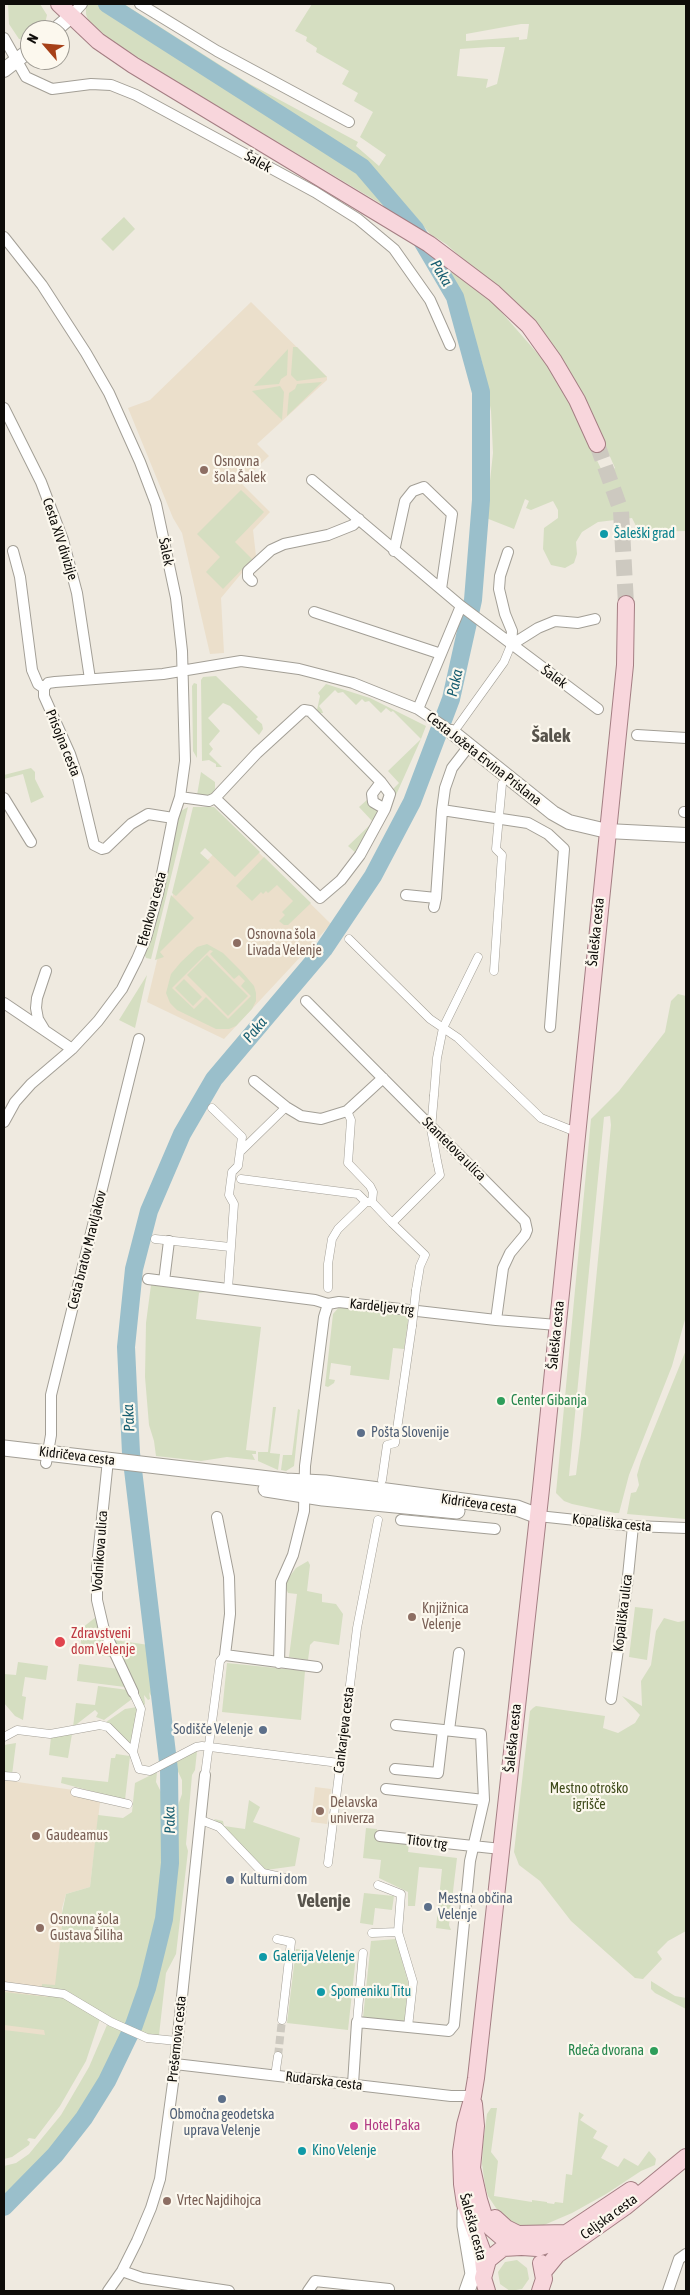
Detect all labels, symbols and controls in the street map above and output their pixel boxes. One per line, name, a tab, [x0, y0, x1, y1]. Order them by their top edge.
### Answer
north arrow	[20, 20, 70, 70]
text: N	[24, 31, 42, 46]
street label: Šalek	[241, 148, 275, 176]
water label: Paka	[426, 257, 456, 289]
place label: Osnovna šola Šalek	[214, 454, 266, 487]
marker: Osnovna šola Šalek	[198, 464, 210, 476]
street label: Cesta XIV divizije	[39, 496, 81, 582]
place label: Šaleški grad	[614, 526, 675, 542]
marker: Šaleški grad	[598, 528, 610, 540]
street label: Šalek	[155, 536, 177, 568]
street label: Šalek	[538, 662, 570, 692]
water label: Paka	[443, 668, 467, 698]
street label: Prisojna cesta	[42, 707, 84, 779]
street label: Cesta Jožeta Ervina Prislana	[423, 709, 545, 809]
district label: Šalek	[532, 725, 570, 747]
street label: Efenkova cesta	[134, 870, 170, 948]
street label: Šaleška cesta	[584, 897, 608, 967]
place label: Osnovna šola Livada Velenje	[247, 927, 322, 960]
marker: Osnovna šola Livada Velenje	[231, 937, 243, 949]
water label: Paka	[239, 1014, 271, 1046]
street label: Stantetova ulica	[419, 1114, 489, 1184]
street label: Cesta bratov Mravljakov	[64, 1189, 110, 1311]
street label: Kardeljev trg	[349, 1295, 415, 1319]
street label: Šaleška cesta	[544, 1300, 568, 1370]
place label: Center Gibanja	[511, 1393, 587, 1409]
marker: Center Gibanja	[495, 1395, 507, 1407]
water label: Paka	[119, 1404, 139, 1432]
place label: Pošta Slovenije	[371, 1425, 449, 1441]
marker: Pošta Slovenije	[355, 1427, 367, 1439]
street label: Kidričeva cesta	[38, 1443, 116, 1469]
street label: Kidričeva cesta	[440, 1490, 518, 1518]
street label: Vodnikova ulica	[89, 1510, 111, 1592]
street label: Kopališka cesta	[571, 1510, 653, 1536]
street label: Kopališka ulica	[610, 1573, 636, 1653]
place label: Knjižnica Velenje	[422, 1601, 469, 1634]
marker: Knjižnica Velenje	[406, 1611, 418, 1623]
place label: Zdravstveni dom Velenje	[71, 1626, 135, 1658]
marker: Zdravstveni dom Velenje	[53, 1635, 67, 1649]
street label: Cankarjeva cesta	[330, 1686, 358, 1774]
street label: Šaleška cesta	[501, 1703, 525, 1773]
place label: Sodišče Velenje	[173, 1722, 253, 1738]
marker: Sodišče Velenje	[257, 1724, 269, 1736]
park label: Mestno otroško igrišče	[550, 1781, 628, 1814]
place label: Delavska univerza	[330, 1795, 378, 1828]
marker: Delavska univerza	[314, 1805, 326, 1817]
water label: Paka	[161, 1806, 179, 1834]
place label: Gaudeamus	[46, 1828, 108, 1844]
marker: Gaudeamus	[30, 1830, 42, 1842]
street label: Titov trg	[406, 1831, 448, 1853]
place label: Kulturni dom	[240, 1872, 307, 1888]
marker: Kulturni dom	[224, 1874, 236, 1886]
district label: Velenje	[297, 1890, 351, 1912]
place label: Mestna občina Velenje	[438, 1891, 513, 1924]
marker: Mestna občina Velenje	[422, 1901, 434, 1913]
place label: Osnovna šola Gustava Šiliha	[50, 1912, 123, 1944]
marker: Osnovna šola Gustava Šiliha	[34, 1922, 46, 1934]
place label: Galerija Velenje	[273, 1949, 355, 1965]
marker: Galerija Velenje	[257, 1951, 269, 1963]
place label: Spomeniku Titu	[331, 1984, 411, 2000]
marker: Spomeniku Titu	[315, 1986, 327, 1998]
street label: Prešernova cesta	[164, 1995, 190, 2083]
place label: Rdeča dvorana	[568, 2043, 644, 2059]
marker: Rdeča dvorana	[648, 2045, 660, 2057]
street label: Rudarska cesta	[284, 2068, 364, 2094]
marker: Območna geodetska uprava Velenje	[216, 2093, 228, 2105]
place label: Območna geodetska uprava Velenje	[169, 2107, 275, 2140]
place label: Hotel Paka	[364, 2118, 420, 2134]
marker: Hotel Paka	[348, 2120, 360, 2132]
place label: Kino Velenje	[312, 2143, 376, 2159]
marker: Kino Velenje	[296, 2145, 308, 2157]
street label: Celjska cesta	[577, 2191, 641, 2243]
street label: Šaleška cesta	[456, 2192, 490, 2262]
place label: Vrtec Najdihojca	[177, 2193, 261, 2209]
marker: Vrtec Najdihojca	[161, 2195, 173, 2207]

